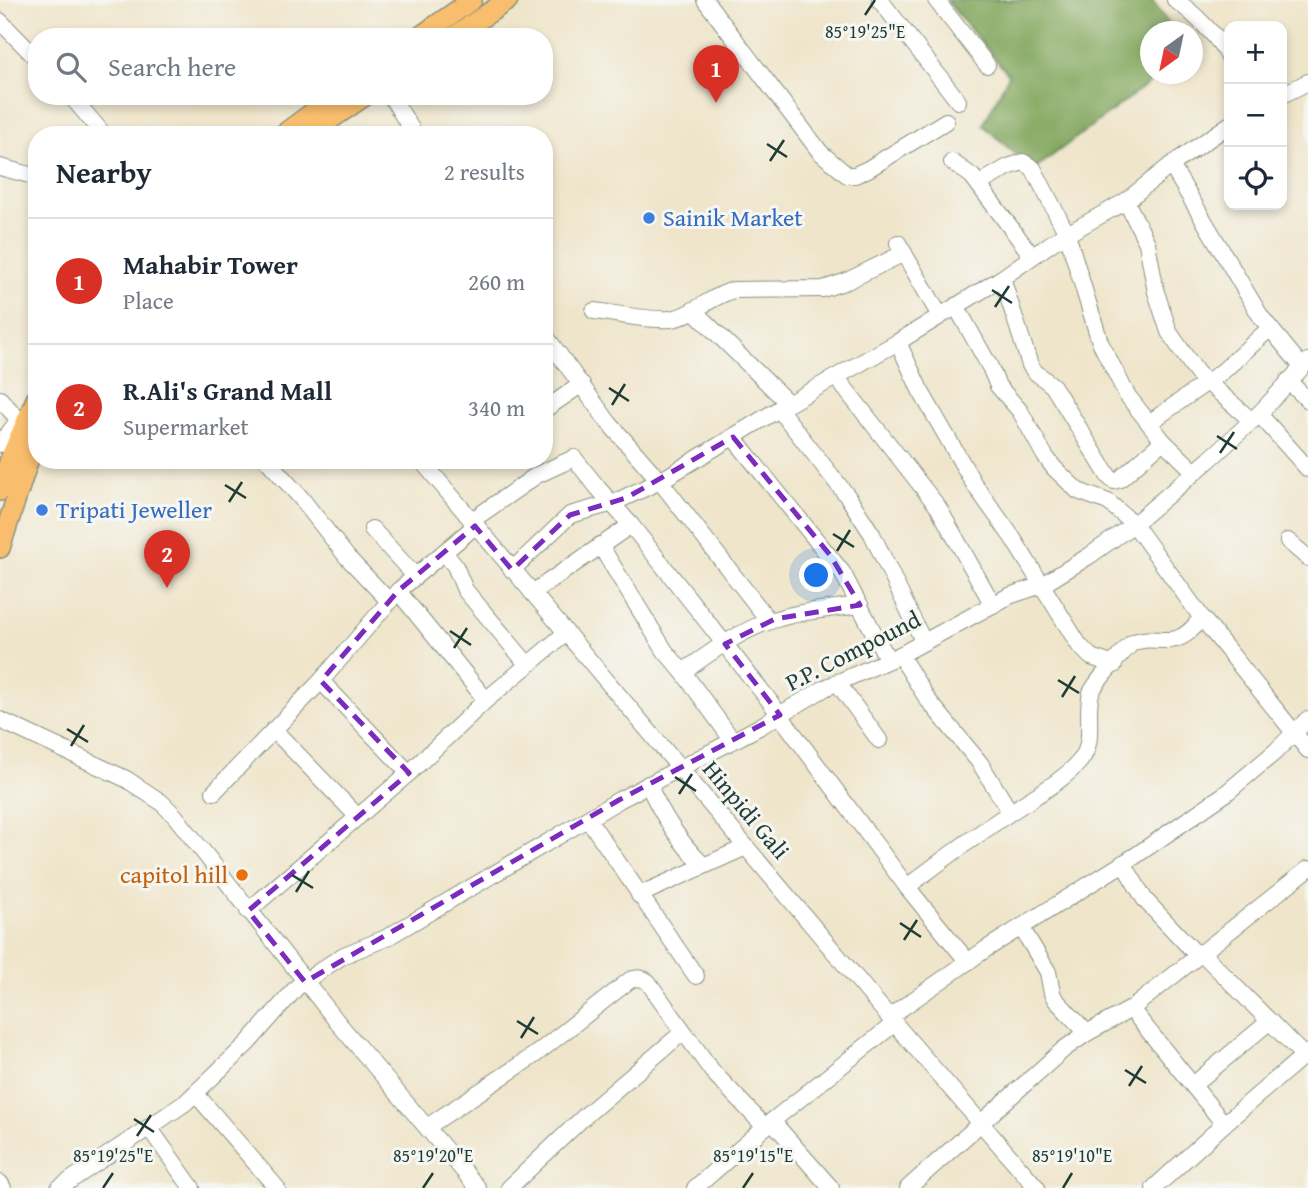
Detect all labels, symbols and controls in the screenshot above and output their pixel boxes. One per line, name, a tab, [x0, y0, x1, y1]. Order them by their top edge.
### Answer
text: 85°19'25"E	[825, 18, 905, 45]
north arrow	[1140, 21, 1203, 84]
map controls	[1224, 21, 1287, 210]
button: +	[1224, 21, 1287, 84]
search box	[28, 28, 553, 105]
pin: 1	[693, 45, 739, 103]
text: Search here	[108, 47, 236, 86]
icon: search	[52, 48, 90, 86]
button: −	[1224, 84, 1287, 147]
button: locate	[1224, 147, 1287, 210]
text: Nearby	[56, 150, 152, 194]
text: 2 results	[444, 155, 525, 188]
place label: Sainik Market	[663, 200, 803, 235]
marker: Sainik Market	[641, 210, 657, 226]
text: Mahabir Tower	[123, 245, 298, 284]
text: 1	[73, 265, 85, 298]
text: 260 m	[468, 265, 525, 298]
text: Place	[123, 284, 174, 317]
text: R.Ali's Grand Mall	[123, 371, 332, 410]
text: 2	[73, 391, 85, 424]
text: 340 m	[468, 391, 525, 424]
text: Supermarket	[123, 410, 249, 443]
place label: Tripati Jeweller	[56, 492, 212, 527]
marker: Tripati Jeweller	[34, 502, 50, 518]
pin: 2	[144, 530, 190, 588]
your location	[799, 558, 833, 592]
street label: P.P. Compound	[779, 601, 927, 700]
street label: Hinpidi Gali	[695, 753, 798, 867]
place label: capitol hill	[120, 857, 228, 892]
marker: capitol hill	[234, 867, 250, 883]
text: 85°19'25"E	[73, 1142, 153, 1169]
text: 85°19'20"E	[393, 1142, 473, 1169]
text: 85°19'15"E	[713, 1142, 793, 1169]
text: 85°19'10"E	[1032, 1142, 1112, 1169]

